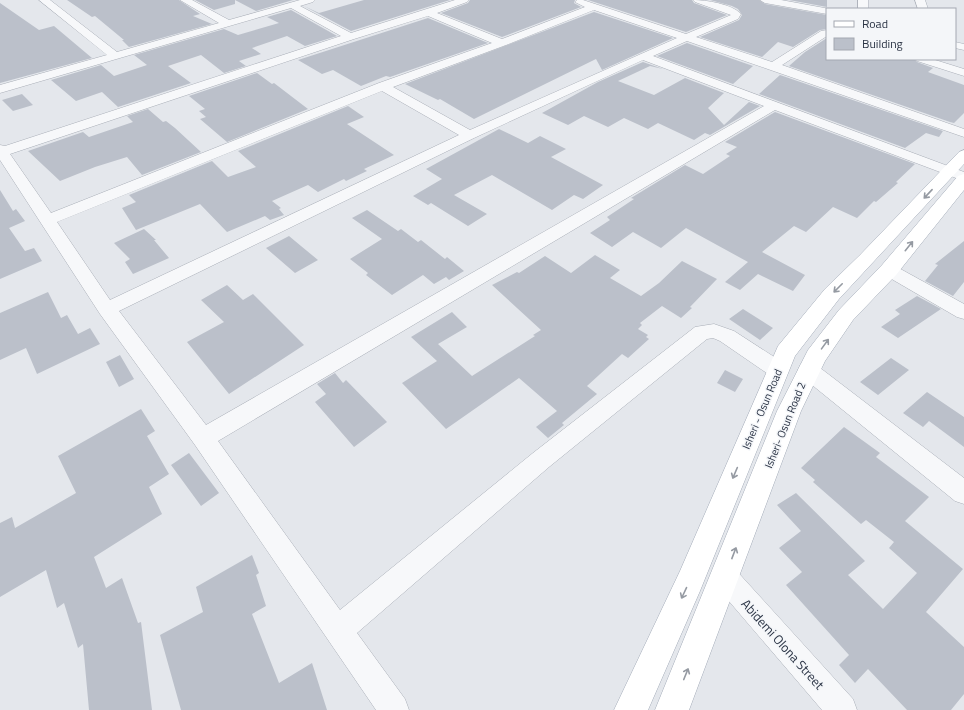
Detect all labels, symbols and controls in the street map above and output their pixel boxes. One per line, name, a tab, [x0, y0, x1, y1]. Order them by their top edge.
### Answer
legend	[826, 8, 956, 60]
text: Road	[862, 14, 888, 33]
text: Building	[862, 34, 903, 53]
one-way arrow	[923, 189, 933, 199]
one-way arrow	[905, 240, 914, 251]
one-way arrow	[833, 283, 843, 293]
one-way arrow	[821, 339, 829, 350]
street label: Isheri - Osun Road	[738, 366, 786, 451]
street label: Isheri- Osun Road 2	[760, 379, 810, 471]
one-way arrow	[731, 466, 738, 478]
one-way arrow	[731, 547, 739, 559]
one-way arrow	[680, 586, 687, 598]
street label: Abidemi Olona Street	[737, 594, 829, 694]
one-way arrow	[683, 668, 691, 680]

